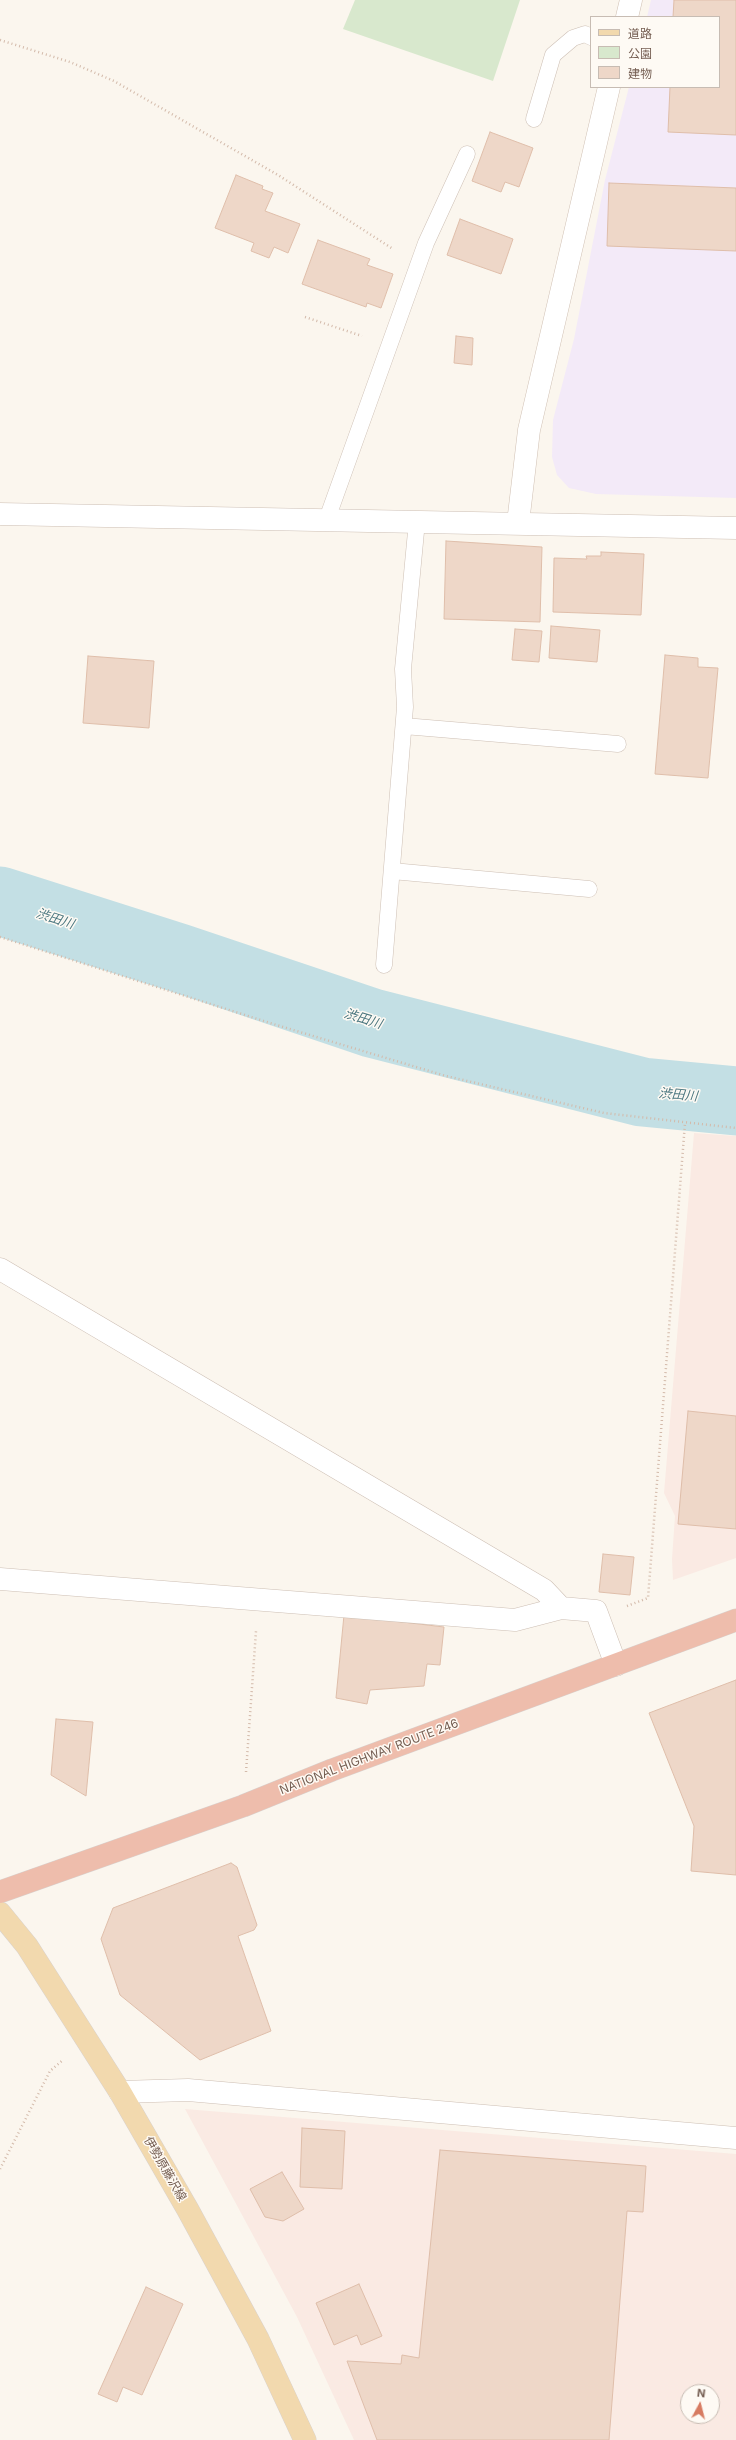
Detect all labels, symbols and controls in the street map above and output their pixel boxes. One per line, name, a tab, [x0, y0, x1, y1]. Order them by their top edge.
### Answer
legend	[590, 16, 720, 88]
text: 道路	[628, 26, 652, 41]
text: 公園	[628, 46, 652, 61]
text: 建物	[628, 66, 652, 81]
water label: 渋田川	[34, 906, 76, 932]
water label: 渋田川	[342, 1006, 384, 1032]
water label: 渋田川	[658, 1086, 698, 1104]
street label: NATIONAL HIGHWAY ROUTE 246	[278, 1716, 460, 1798]
street label: 伊勢原藤沢線	[141, 2134, 189, 2204]
north arrow	[680, 2384, 720, 2424]
text: N	[696, 2386, 706, 2401]

